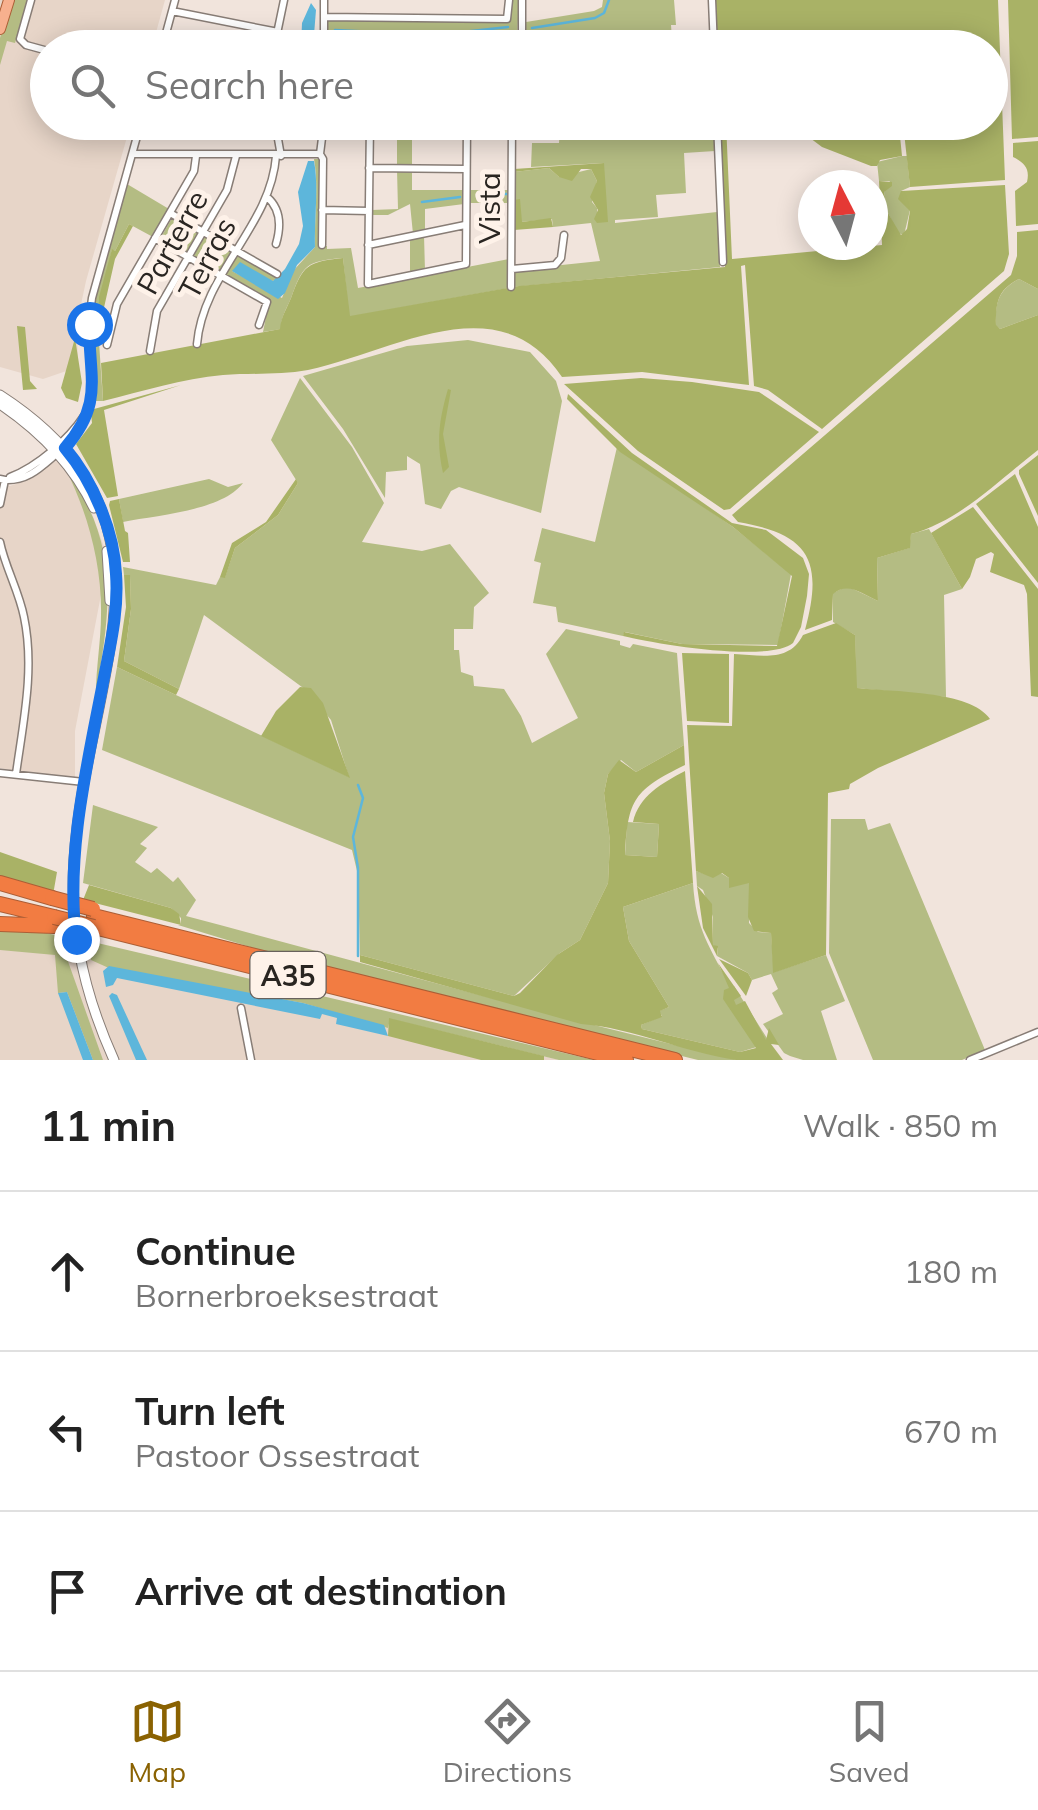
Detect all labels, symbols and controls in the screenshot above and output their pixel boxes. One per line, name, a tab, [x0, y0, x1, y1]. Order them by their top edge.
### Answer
search box	[30, 30, 1008, 140]
icon: search	[65, 58, 120, 113]
text: Search here	[145, 61, 354, 109]
north arrow	[798, 170, 888, 260]
street label: Vista	[470, 172, 508, 244]
street label: Parterre	[128, 183, 216, 301]
street label: Terras	[170, 211, 244, 305]
route start	[67, 302, 113, 348]
route end	[54, 917, 100, 963]
road number: A35	[250, 952, 326, 998]
text: 11 min	[40, 1099, 176, 1152]
text: Walk · 850 m	[803, 1105, 998, 1145]
text: Continue	[135, 1227, 296, 1275]
icon: ahead	[40, 1244, 95, 1299]
text: 180 m	[904, 1251, 998, 1291]
text: Bornerbroeksestraat	[135, 1275, 438, 1315]
text: Turn left	[135, 1387, 285, 1435]
icon: left	[40, 1404, 95, 1459]
text: 670 m	[904, 1411, 998, 1451]
text: Pastoor Ossestraat	[135, 1435, 419, 1475]
icon: arrive	[40, 1564, 95, 1619]
text: Arrive at destination	[135, 1567, 507, 1615]
tab: Map	[128, 1694, 186, 1789]
tab: Directions	[443, 1694, 572, 1789]
tab: Saved	[829, 1694, 910, 1789]

